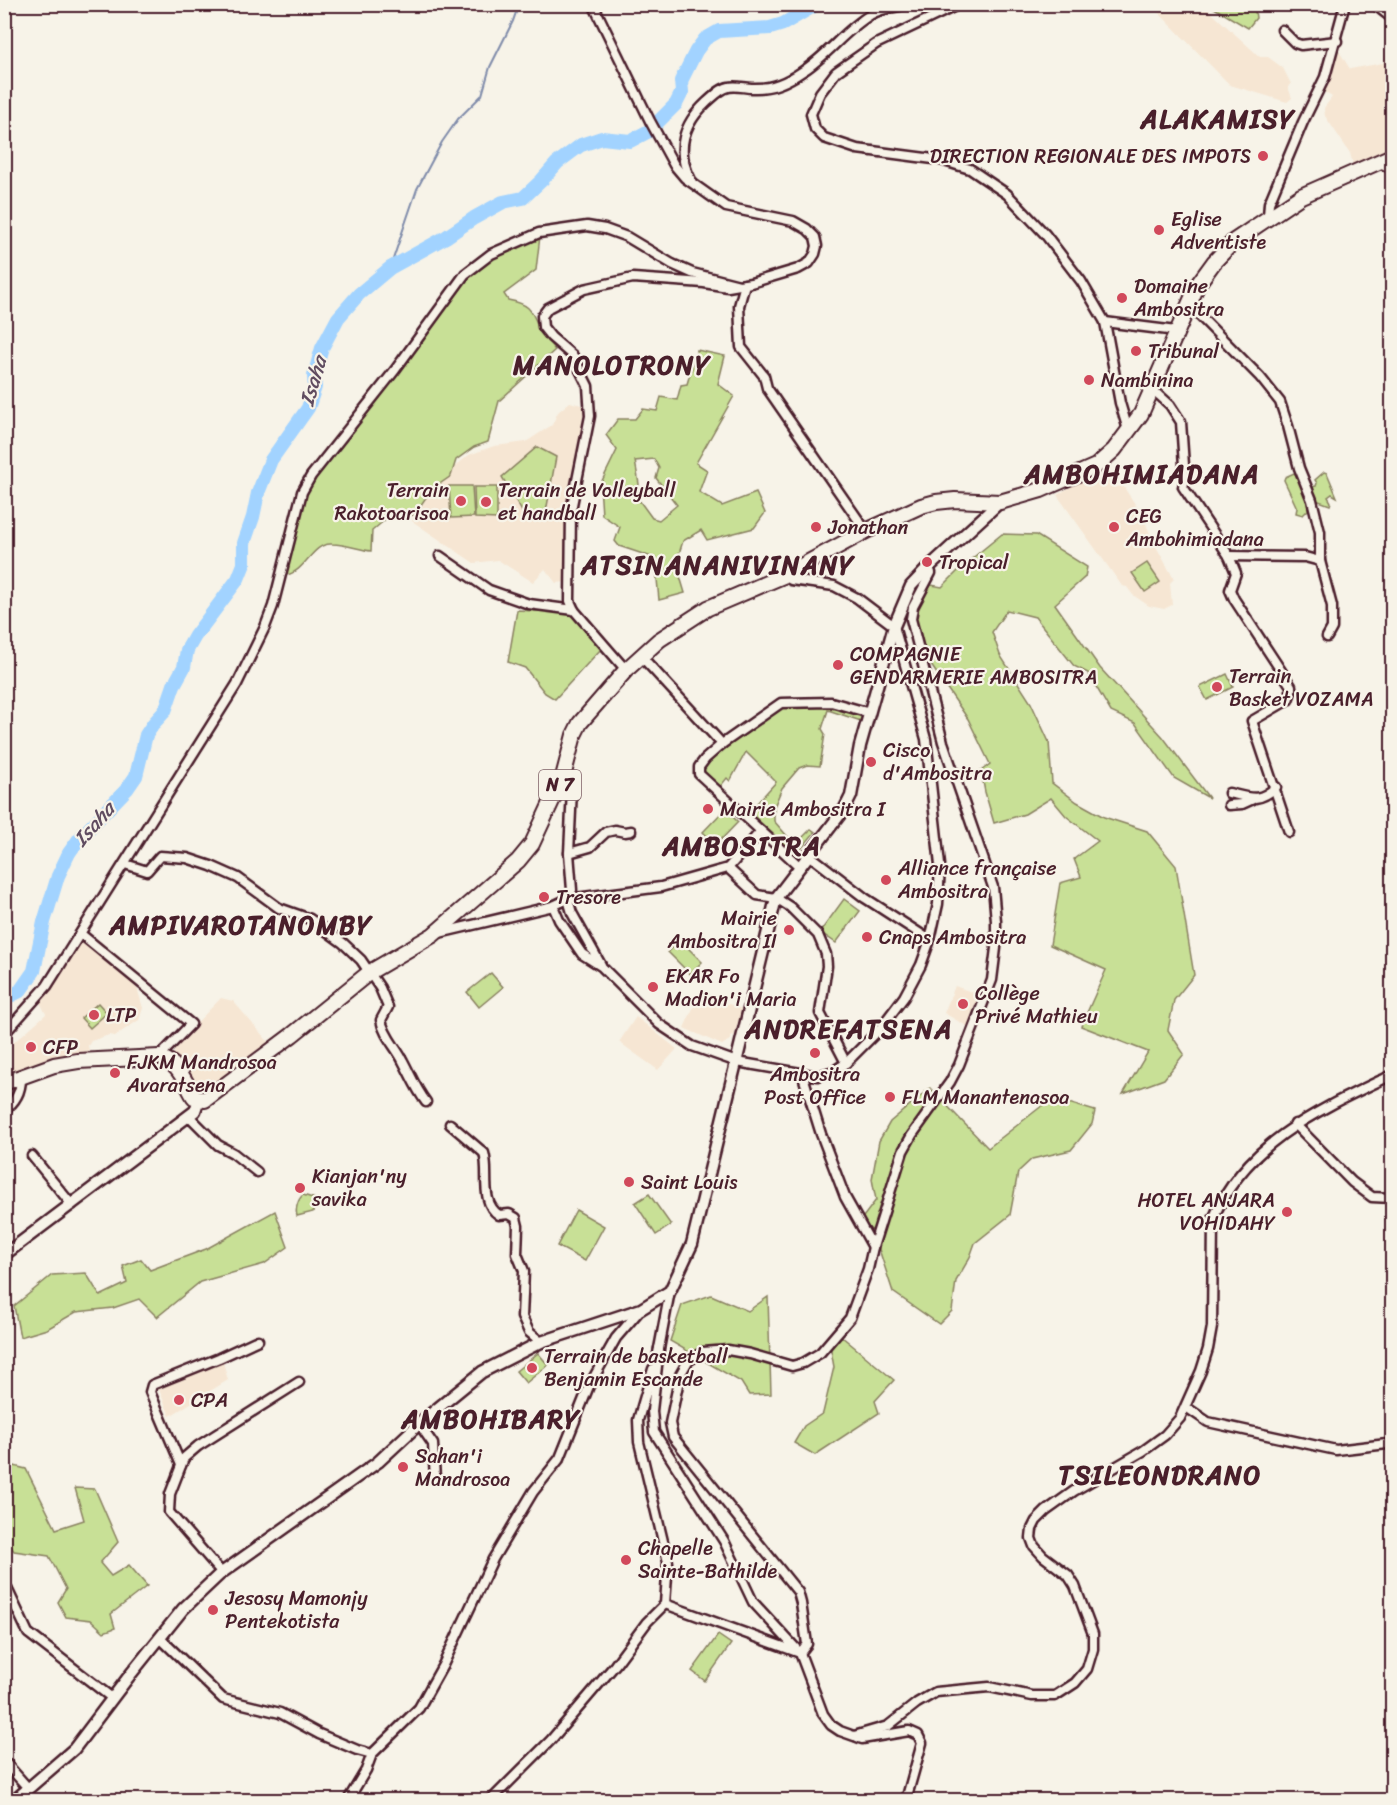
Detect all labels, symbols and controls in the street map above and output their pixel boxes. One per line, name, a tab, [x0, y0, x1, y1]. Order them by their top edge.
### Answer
district label: ALAKAMISY	[1140, 96, 1296, 142]
place label: DIRECTION REGIONALE DES IMPOTS	[930, 139, 1251, 174]
marker: DIRECTION REGIONALE DES IMPOTS	[1256, 149, 1270, 163]
place label: Eglise Adventiste	[1170, 202, 1267, 260]
marker: Eglise Adventiste	[1152, 223, 1166, 237]
place label: Domaine Ambositra	[1133, 269, 1224, 327]
marker: Domaine Ambositra	[1115, 291, 1129, 305]
place label: Tribunal	[1148, 334, 1220, 369]
district label: MANOLOTRONY	[512, 342, 712, 388]
marker: Tribunal	[1129, 344, 1143, 358]
water label: Isaha	[288, 349, 339, 411]
place label: Nambinina	[1101, 363, 1194, 398]
marker: Nambinina	[1082, 373, 1096, 387]
district label: AMBOHIMIADANA	[1023, 451, 1260, 497]
place label: Terrain Rakotoarisoa	[335, 473, 449, 531]
place label: Terrain de Volleyball et handball	[498, 473, 677, 531]
marker: Terrain Rakotoarisoa	[454, 494, 468, 508]
marker: Terrain de Volleyball et handball	[479, 495, 493, 509]
place label: CEG Ambohimiadana	[1125, 499, 1264, 557]
place label: Jonathan	[827, 510, 909, 545]
marker: Jonathan	[809, 520, 823, 534]
marker: CEG Ambohimiadana	[1107, 520, 1121, 534]
district label: ATSINANANIVINANY	[580, 542, 856, 588]
place label: Tropical	[939, 545, 1010, 580]
marker: Tropical	[920, 555, 934, 569]
place label: COMPAGNIE GENDARMERIE AMBOSITRA	[850, 637, 1097, 695]
marker: COMPAGNIE GENDARMERIE AMBOSITRA	[831, 658, 845, 672]
place label: Terrain Basket VOZAMA	[1229, 659, 1374, 717]
marker: Terrain Basket VOZAMA	[1210, 680, 1224, 694]
place label: Cisco d'Ambositra	[883, 733, 992, 791]
marker: Cisco d'Ambositra	[864, 755, 878, 769]
road number: N 7	[539, 770, 581, 800]
water label: Isaha	[63, 791, 126, 856]
place label: Mairie Ambositra I	[720, 792, 886, 827]
marker: Mairie Ambositra I	[701, 802, 715, 816]
district label: AMBOSITRA	[662, 823, 821, 869]
place label: Alliance française Ambositra	[897, 851, 1056, 909]
marker: Alliance française Ambositra	[879, 873, 893, 887]
place label: Tresore	[556, 880, 621, 915]
marker: Tresore	[537, 890, 551, 904]
place label: Mairie Ambositra II	[667, 901, 777, 959]
district label: AMPIVAROTANOMBY	[108, 902, 374, 948]
place label: Cnaps Ambositra	[879, 920, 1026, 955]
marker: Mairie Ambositra II	[782, 923, 796, 937]
marker: Cnaps Ambositra	[860, 930, 874, 944]
place label: EKAR Fo Madion'i Maria	[665, 959, 796, 1017]
place label: Collège Privé Mathieu	[975, 976, 1098, 1034]
marker: EKAR Fo Madion'i Maria	[646, 980, 660, 994]
marker: Collège Privé Mathieu	[956, 997, 970, 1011]
place label: LTP	[106, 998, 137, 1033]
district label: ANDREFATSENA	[744, 1006, 953, 1052]
marker: LTP	[87, 1008, 101, 1022]
place label: CFP	[43, 1030, 78, 1065]
marker: CFP	[24, 1040, 38, 1054]
place label: FJKM Mandrosoa Avaratsena	[126, 1045, 277, 1103]
marker: Ambositra Post Office	[808, 1046, 822, 1060]
place label: Ambositra Post Office	[764, 1057, 866, 1115]
marker: FJKM Mandrosoa Avaratsena	[108, 1066, 122, 1080]
place label: FLM Manantenasoa	[902, 1080, 1069, 1115]
marker: FLM Manantenasoa	[883, 1090, 897, 1104]
place label: Kianjan'ny savika	[311, 1159, 407, 1217]
place label: Saint Louis	[641, 1165, 738, 1200]
marker: Saint Louis	[622, 1175, 636, 1189]
marker: Kianjan'ny savika	[293, 1181, 307, 1195]
place label: HOTEL ANJARA VOHIDAHY	[1137, 1183, 1276, 1241]
marker: HOTEL ANJARA VOHIDAHY	[1280, 1205, 1294, 1219]
place label: Terrain de basketball Benjamin Escande	[544, 1339, 729, 1397]
marker: Terrain de basketball Benjamin Escande	[525, 1361, 539, 1375]
place label: CPA	[191, 1383, 228, 1418]
marker: CPA	[172, 1393, 186, 1407]
district label: AMBOHIBARY	[401, 1396, 582, 1442]
place label: Sahan'i Mandrosoa	[415, 1439, 510, 1497]
district label: TSILEONDRANO	[1058, 1452, 1262, 1498]
marker: Sahan'i Mandrosoa	[396, 1460, 410, 1474]
place label: Chapelle Sainte-Bathilde	[638, 1531, 778, 1589]
marker: Chapelle Sainte-Bathilde	[619, 1553, 633, 1567]
place label: Jesosy Mamonjy Pentekotista	[224, 1581, 368, 1639]
marker: Jesosy Mamonjy Pentekotista	[206, 1603, 220, 1617]

